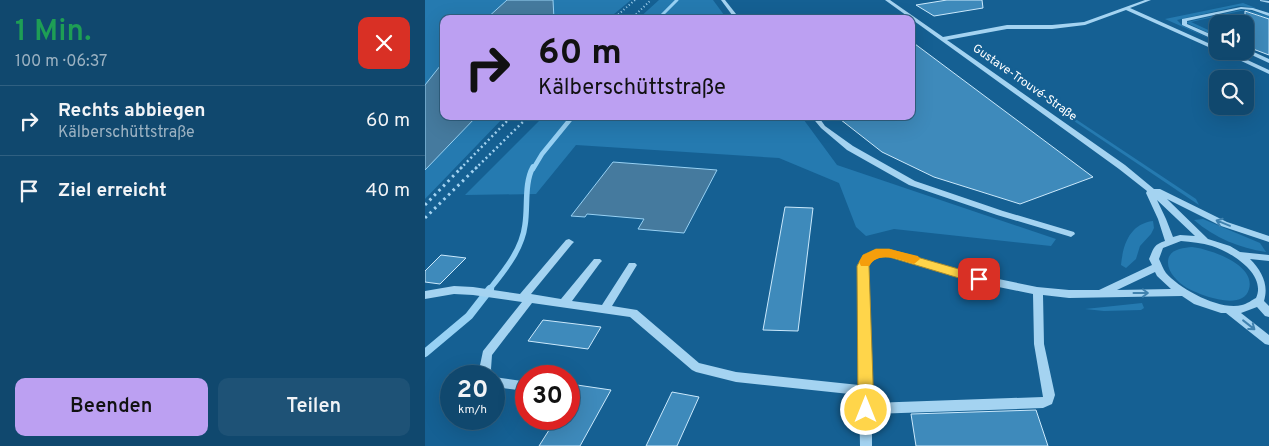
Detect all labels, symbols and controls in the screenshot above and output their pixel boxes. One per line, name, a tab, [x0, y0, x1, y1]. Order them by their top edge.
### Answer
text: 1 Min.	[15, 14, 91, 51]
map controls	[1209, 15, 1254, 115]
button: sound	[1209, 15, 1254, 60]
button: close	[358, 17, 410, 69]
text: 60 m	[538, 32, 622, 76]
icon: right	[455, 35, 520, 100]
street label: Gustave-Trouvé-Straße	[969, 41, 1080, 125]
text: 100 m · 06:37	[15, 52, 107, 72]
button: search	[1209, 70, 1254, 115]
text: Kälberschüttstraße	[538, 75, 726, 102]
text: Rechts abbiegen	[58, 99, 206, 123]
icon: right	[15, 107, 43, 135]
text: 60 m	[366, 109, 410, 133]
text: Kälberschüttstraße	[58, 123, 195, 143]
icon: arrive	[15, 177, 43, 205]
text: Ziel erreicht	[58, 179, 167, 203]
text: 40 m	[365, 179, 410, 203]
one-way arrow	[1216, 218, 1231, 227]
pin	[958, 258, 1000, 300]
icon: arrive	[965, 265, 993, 293]
one-way arrow	[1132, 288, 1149, 298]
one-way arrow	[1242, 319, 1255, 330]
speed limit sign: 30	[515, 365, 580, 430]
text: 20	[457, 375, 488, 407]
button: Beenden	[15, 378, 208, 436]
button: Teilen	[218, 378, 410, 436]
position arrow	[839, 383, 891, 435]
text: km/h	[458, 402, 487, 418]

